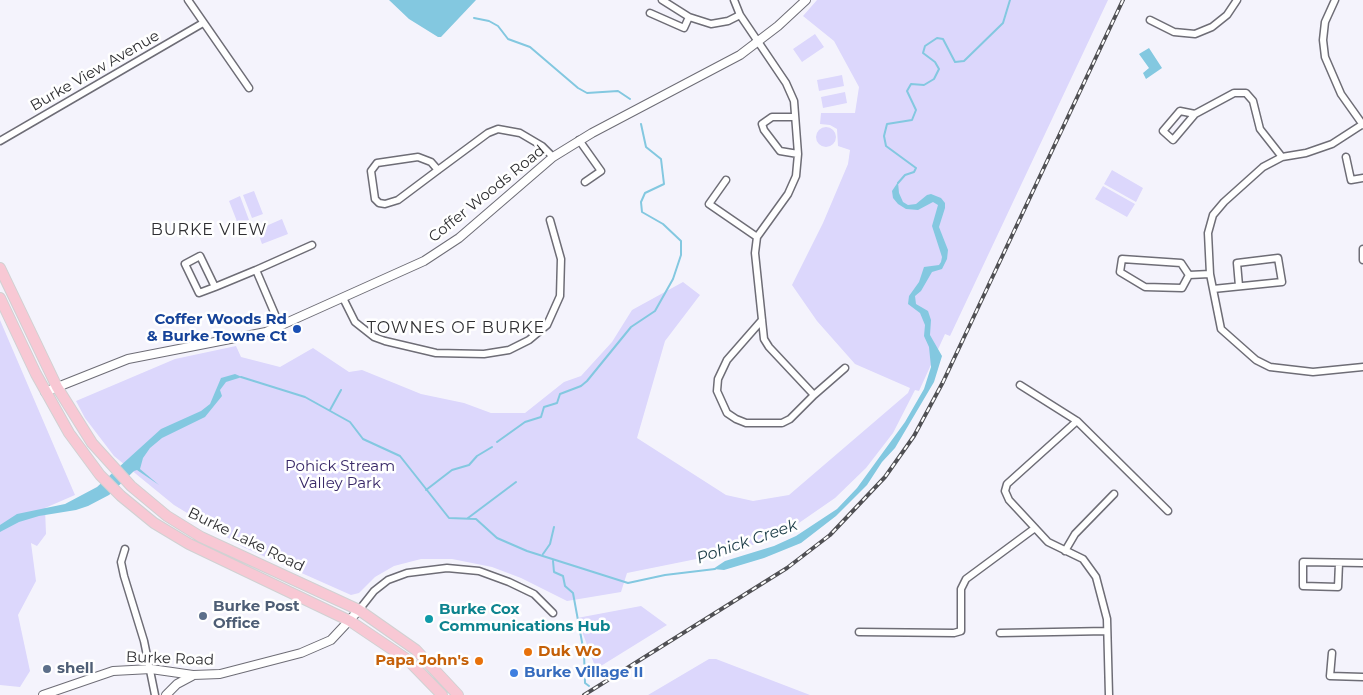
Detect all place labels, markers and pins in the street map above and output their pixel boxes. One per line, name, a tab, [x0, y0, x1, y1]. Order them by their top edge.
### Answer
place label: Coffer Woods Rd & Burke Towne Ct	[147, 311, 287, 346]
marker: Coffer Woods Rd & Burke Towne Ct	[291, 323, 303, 335]
place label: Burke Post Office	[213, 598, 300, 633]
place label: Burke Cox Communications Hub	[439, 601, 610, 636]
marker: Burke Post Office	[197, 610, 209, 622]
marker: Burke Cox Communications Hub	[423, 613, 435, 625]
place label: Duk Wo	[538, 643, 601, 661]
marker: Duk Wo	[522, 646, 534, 658]
place label: Papa John's	[375, 652, 469, 670]
marker: Papa John's	[473, 655, 485, 667]
place label: shell	[57, 660, 94, 678]
marker: shell	[41, 663, 53, 675]
place label: Burke Village II	[524, 664, 643, 682]
marker: Burke Village II	[508, 667, 520, 679]

